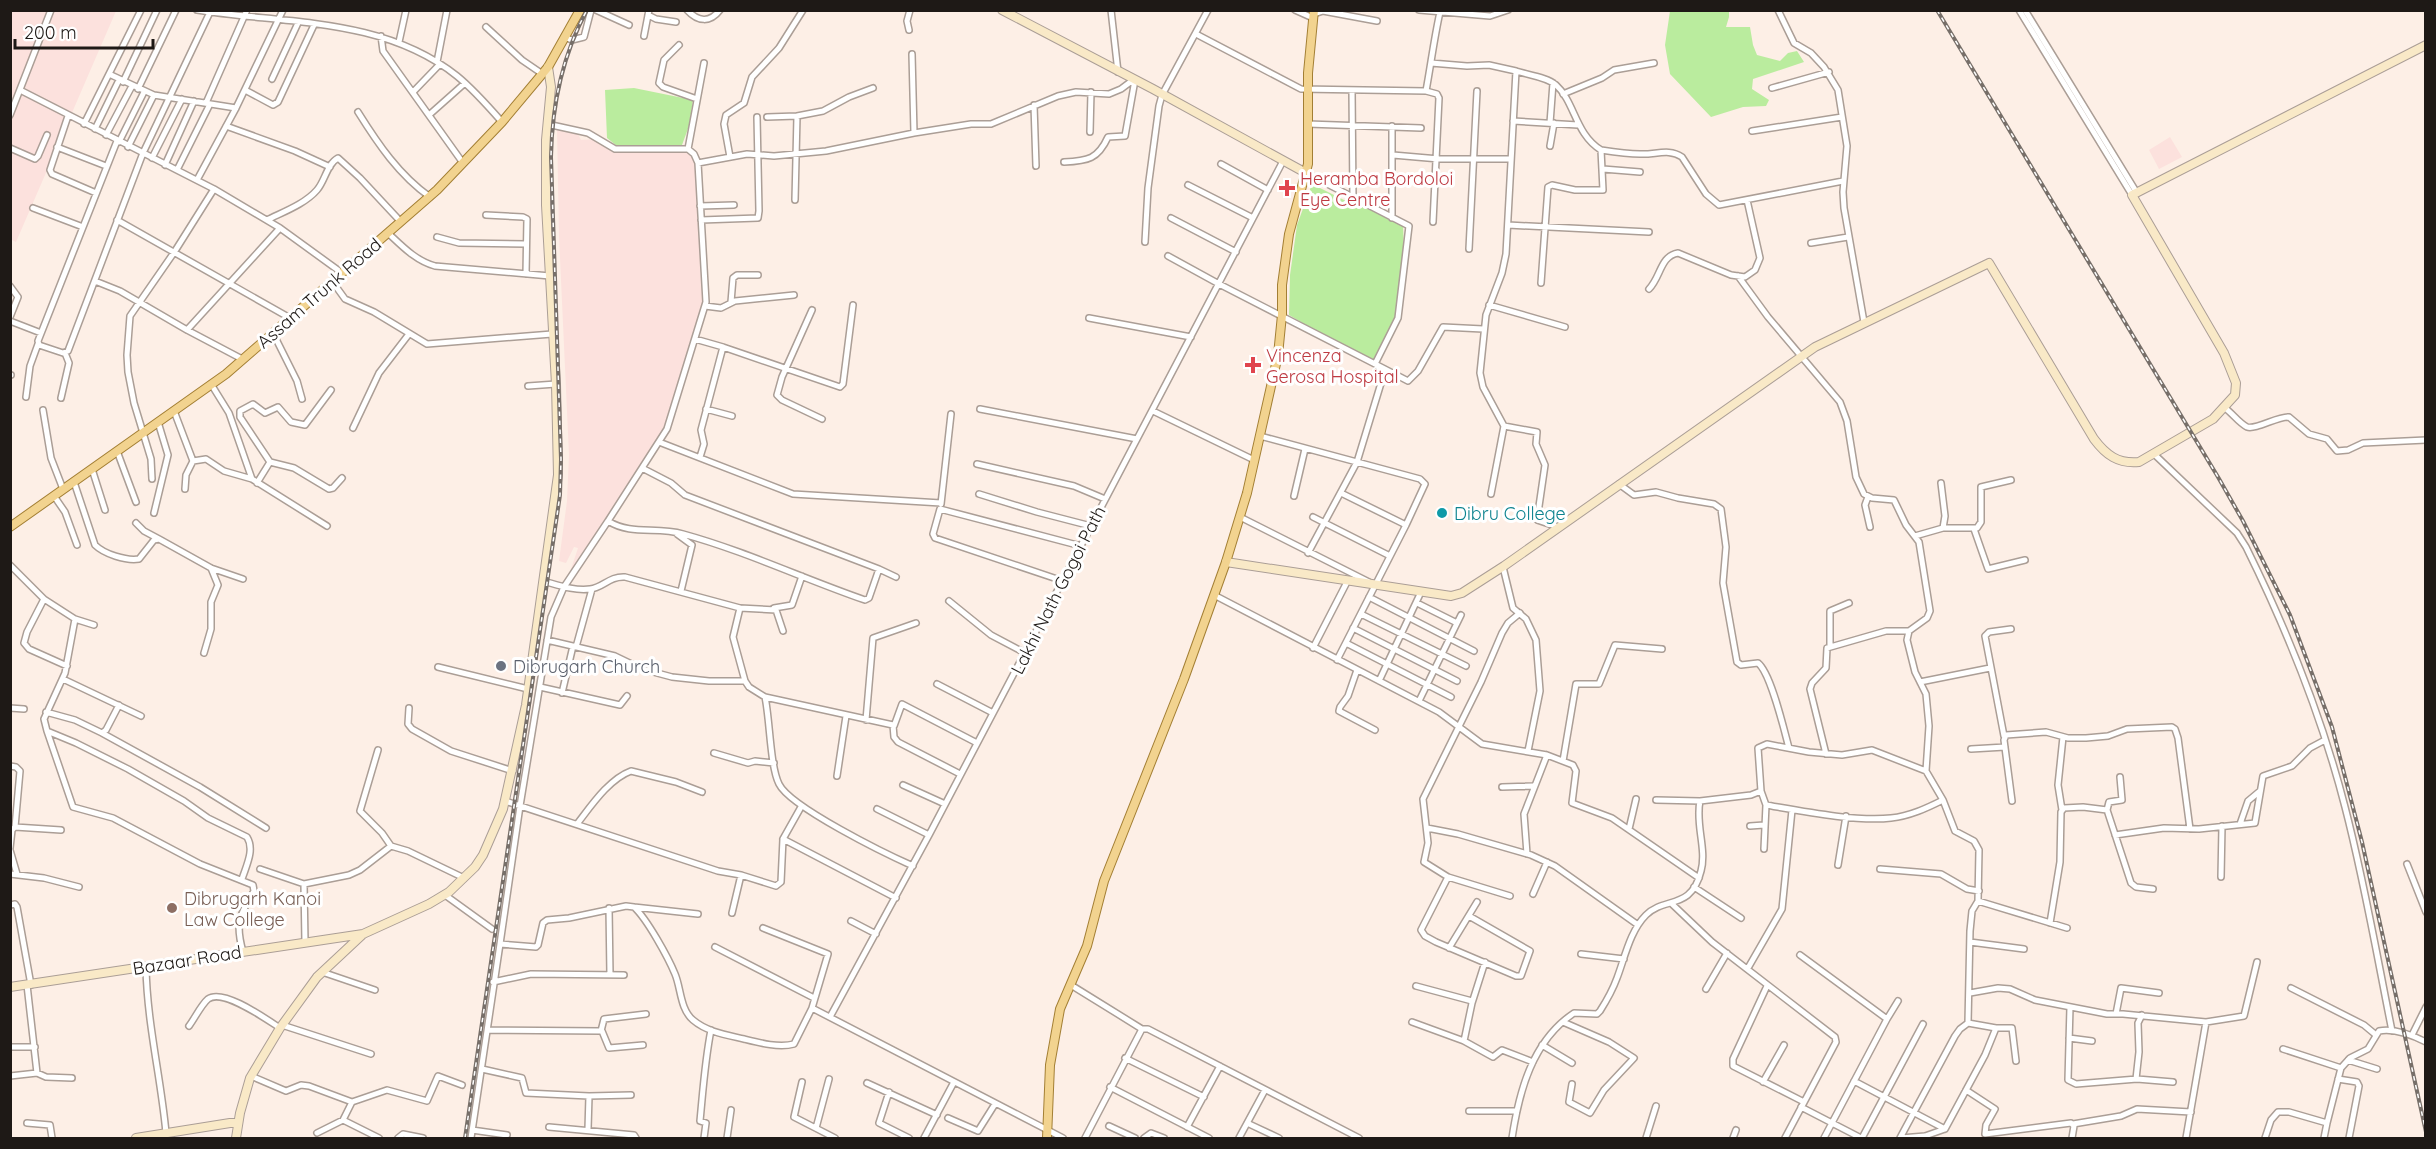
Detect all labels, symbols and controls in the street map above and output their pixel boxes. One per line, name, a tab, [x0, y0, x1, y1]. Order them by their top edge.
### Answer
scale bar	[15, 12, 153, 50]
text: 200 m	[24, 21, 77, 44]
place label: Heramba Bordoloi Eye Centre	[1300, 167, 1453, 211]
marker: Heramba Bordoloi Eye Centre	[1278, 179, 1296, 197]
street label: Assam Trunk Road	[252, 233, 386, 353]
place label: Vincenza Gerosa Hospital	[1266, 344, 1399, 388]
marker: Vincenza Gerosa Hospital	[1244, 356, 1262, 374]
street label: Lakhi Nath Gogoi Path	[1006, 502, 1110, 678]
place label: Dibru College	[1454, 502, 1566, 525]
marker: Dibru College	[1435, 506, 1449, 520]
place label: Dibrugarh Church	[513, 655, 660, 678]
marker: Dibrugarh Church	[494, 659, 508, 673]
place label: Dibrugarh Kanoi Law College	[184, 887, 321, 931]
marker: Dibrugarh Kanoi Law College	[165, 901, 179, 915]
street label: Bazaar Road	[131, 940, 243, 980]

